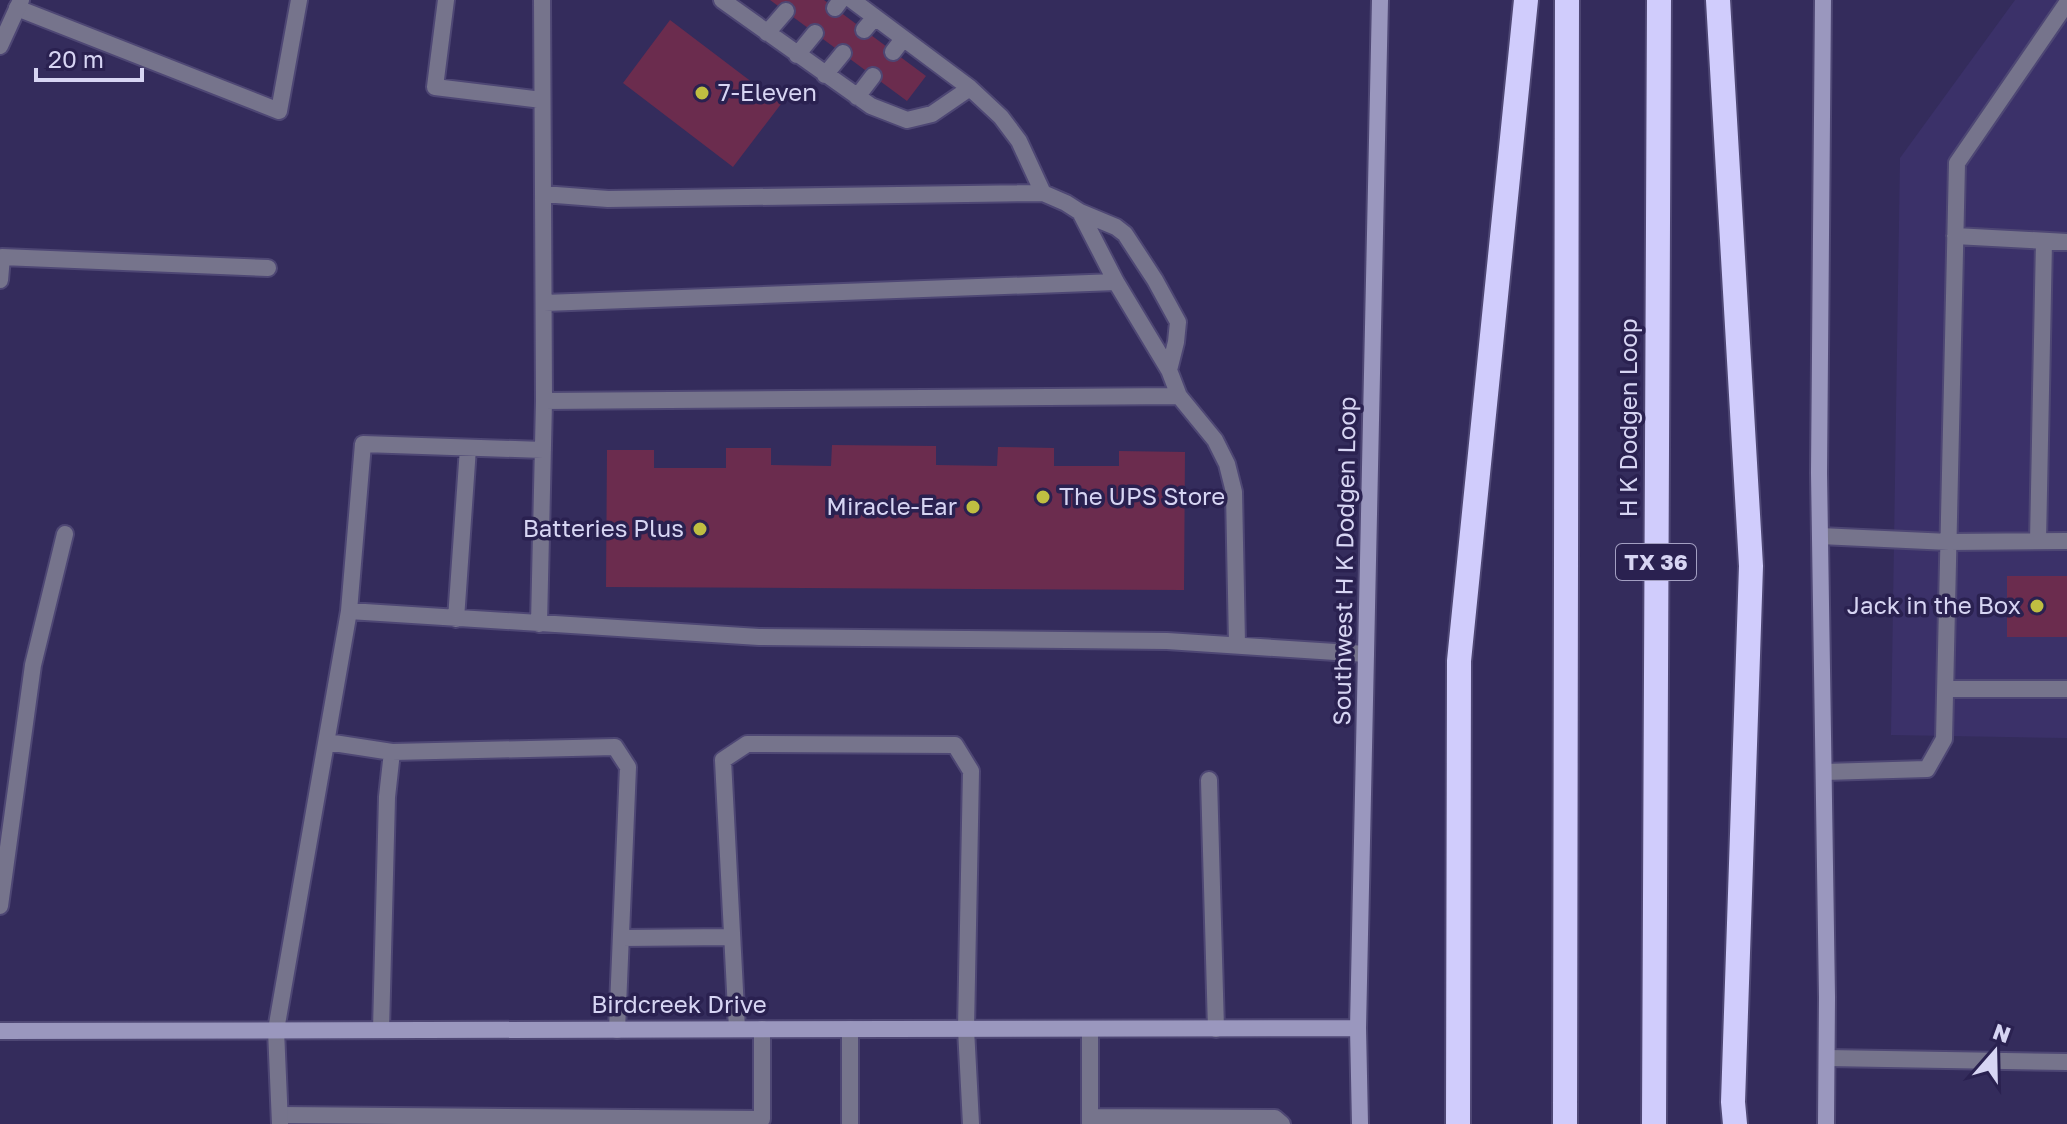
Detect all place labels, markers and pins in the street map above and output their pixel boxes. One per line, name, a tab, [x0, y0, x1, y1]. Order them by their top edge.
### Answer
place label: 7-Eleven	[718, 77, 817, 106]
marker: 7-Eleven	[693, 84, 711, 102]
place label: The UPS Store	[1059, 481, 1225, 510]
marker: The UPS Store	[1034, 488, 1052, 506]
place label: Miracle-Ear	[826, 491, 957, 520]
marker: Miracle-Ear	[964, 498, 982, 516]
place label: Batteries Plus	[523, 513, 684, 542]
marker: Batteries Plus	[691, 520, 709, 538]
place label: Jack in the Box	[1847, 590, 2021, 619]
marker: Jack in the Box	[2028, 597, 2046, 615]

